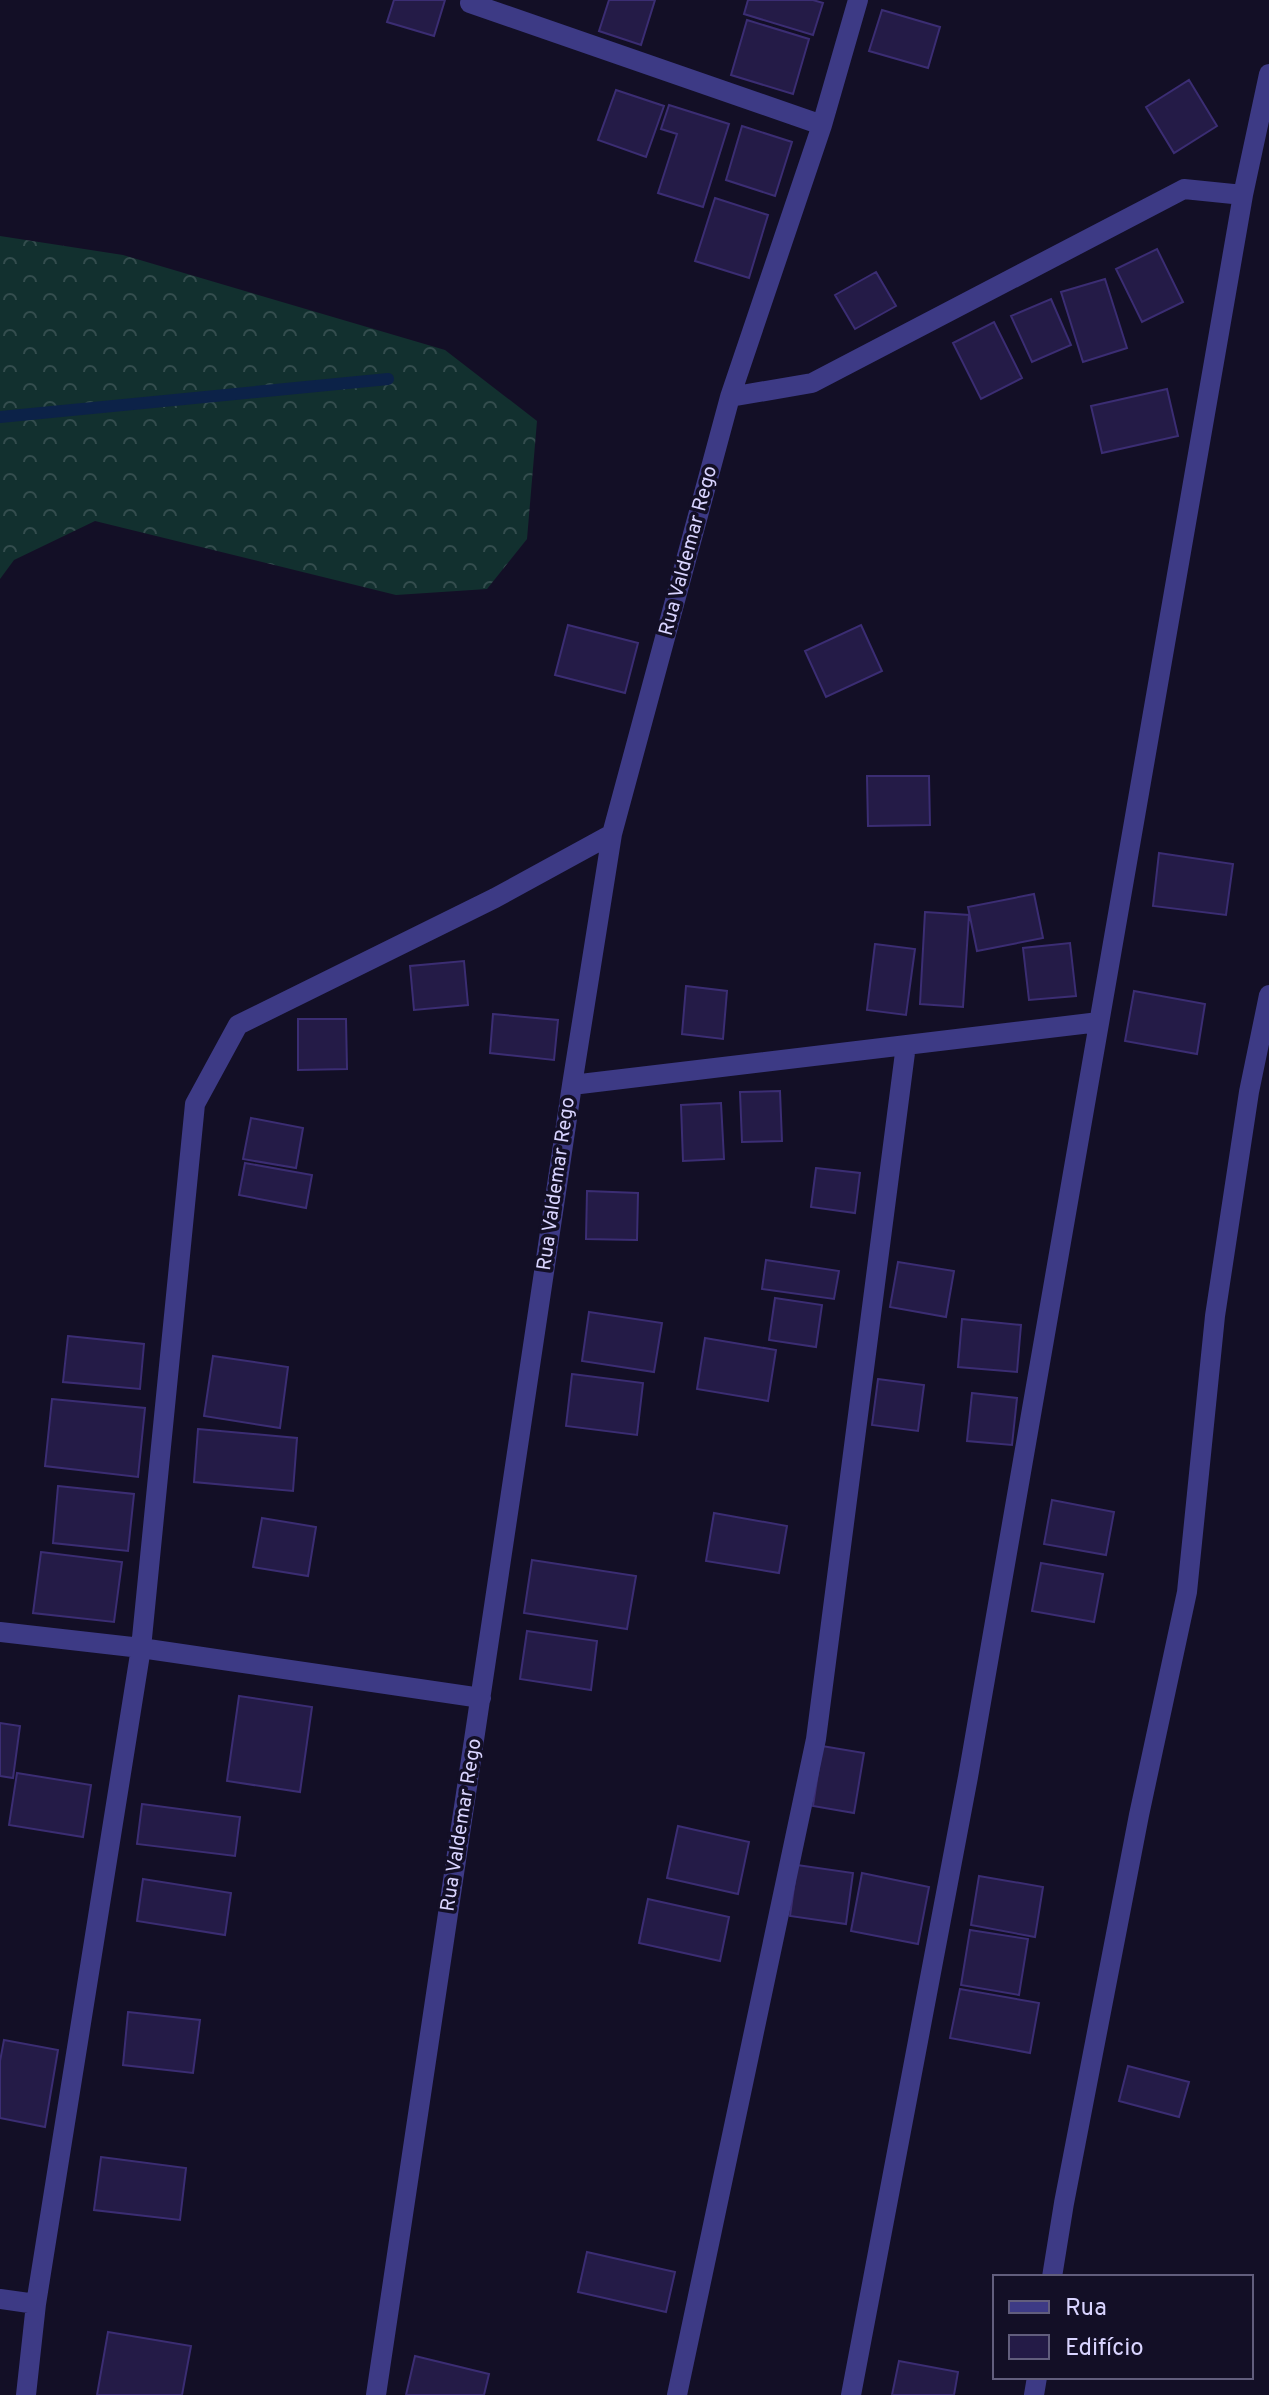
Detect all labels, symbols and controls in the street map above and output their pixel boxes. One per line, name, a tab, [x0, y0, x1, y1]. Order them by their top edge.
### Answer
street label: Rua Valdemar Rego	[654, 463, 724, 639]
street label: Rua Valdemar Rego	[532, 1096, 582, 1272]
street label: Rua Valdemar Rego	[435, 1737, 489, 1913]
legend	[993, 2275, 1253, 2379]
text: Rua	[1065, 2294, 1107, 2324]
text: Edifício	[1065, 2334, 1144, 2364]

